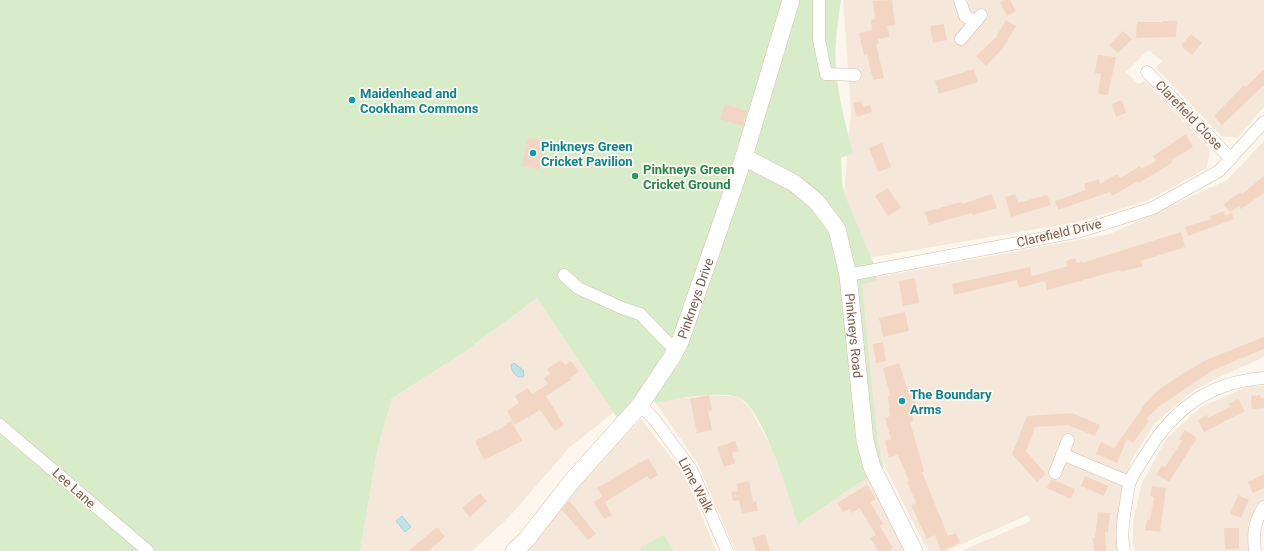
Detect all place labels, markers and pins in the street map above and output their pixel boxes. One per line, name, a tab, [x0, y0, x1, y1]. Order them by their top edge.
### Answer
place label: Maidenhead and Cookham Commons	[360, 86, 479, 116]
marker: Maidenhead and Cookham Commons	[347, 95, 357, 105]
place label: Pinkneys Green Cricket Pavilion	[541, 139, 633, 169]
marker: Pinkneys Green Cricket Pavilion	[528, 148, 538, 158]
place label: Pinkneys Green Cricket Ground	[643, 162, 735, 192]
marker: Pinkneys Green Cricket Ground	[630, 171, 640, 181]
place label: The Boundary Arms	[910, 387, 992, 417]
marker: The Boundary Arms	[897, 396, 907, 406]

